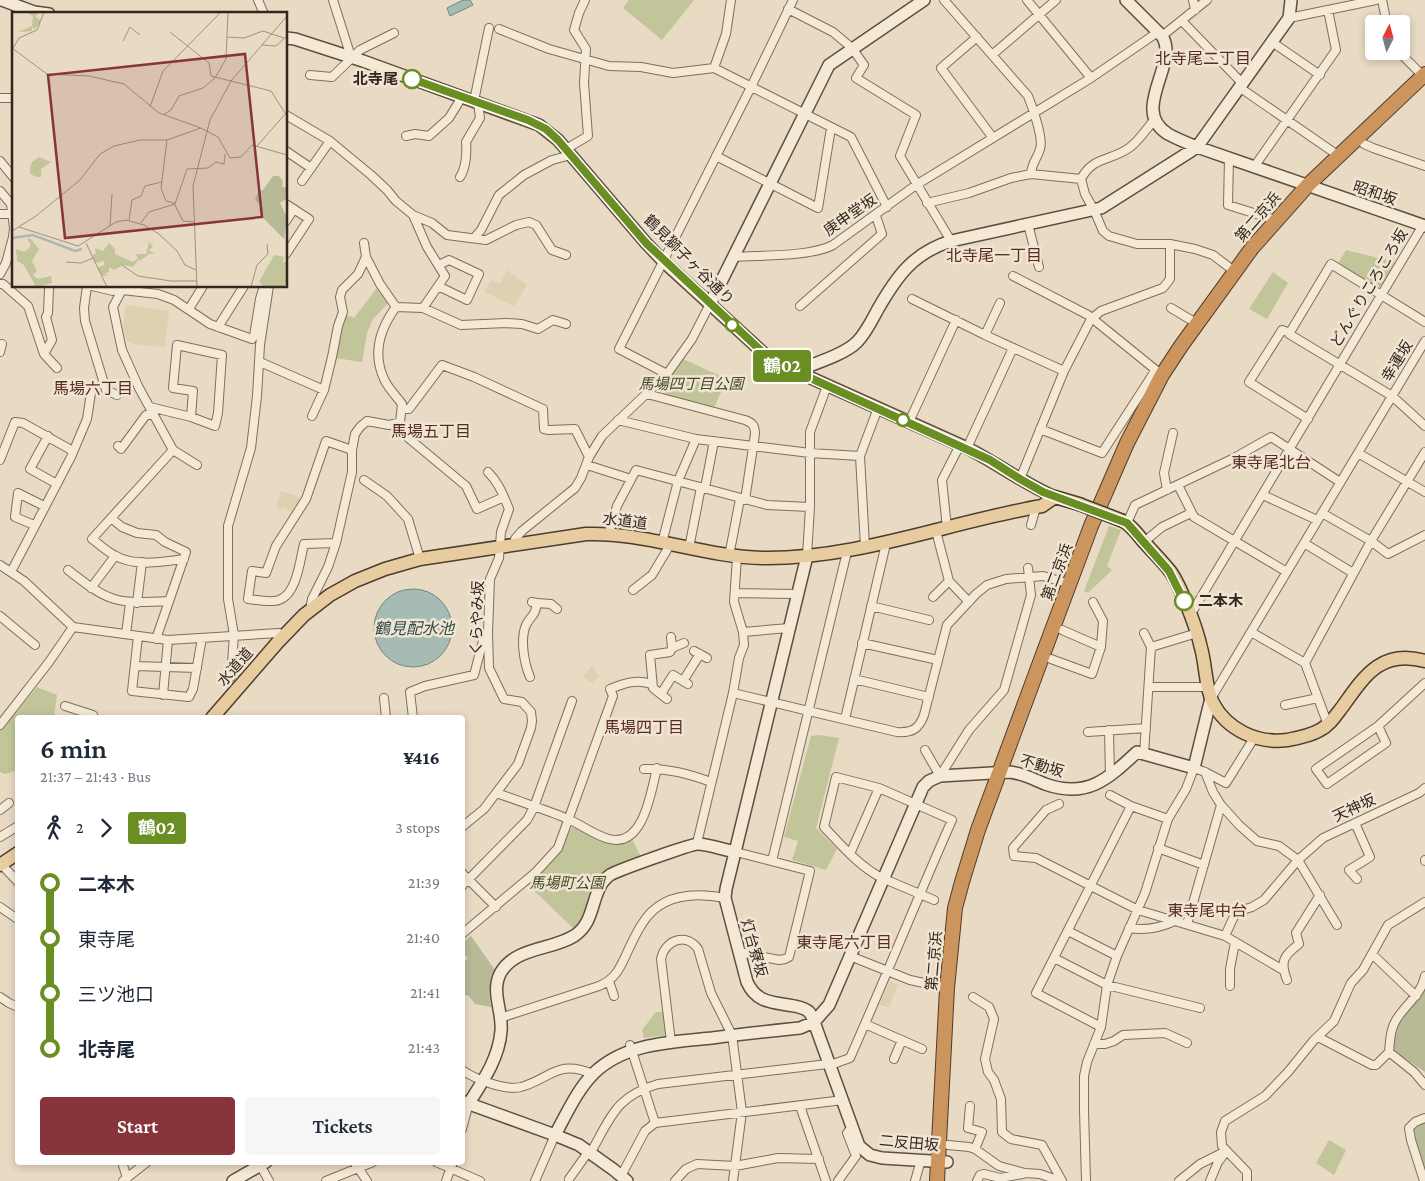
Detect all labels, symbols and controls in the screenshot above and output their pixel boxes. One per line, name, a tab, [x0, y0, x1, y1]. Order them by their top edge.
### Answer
inset map	[12, 12, 288, 288]
north arrow	[1365, 15, 1410, 60]
map controls	[1365, 15, 1410, 60]
district label: 北寺尾二丁目	[1155, 50, 1251, 67]
marker: 北寺尾	[402, 69, 422, 89]
place label: 北寺尾	[353, 71, 398, 87]
street label: 昭和坂	[1351, 178, 1399, 208]
street label: 第二京浜	[1232, 189, 1284, 245]
street label: 庚申堂坂	[821, 191, 879, 239]
street label: 鶴見獅子ヶ谷通り	[641, 212, 737, 308]
street label: どんぐりころころ坂	[1327, 226, 1411, 350]
district label: 北寺尾一丁目	[946, 247, 1042, 264]
unlabelled marker	[725, 318, 739, 332]
street label: 幸運坂	[1379, 338, 1415, 384]
line badge: 鶴02	[753, 350, 811, 382]
text: 鶴02	[763, 356, 801, 376]
park label: 馬場四丁目公園	[638, 376, 745, 392]
district label: 馬場六丁目	[53, 380, 133, 397]
unlabelled marker	[896, 413, 910, 427]
district label: 馬場五丁目	[391, 423, 471, 440]
district label: 東寺尾北台	[1231, 454, 1311, 471]
street label: 水道道	[602, 510, 648, 532]
street label: 第二京浜	[1039, 541, 1075, 603]
street label: くらやみ坂	[468, 580, 486, 656]
marker: 二本木	[1174, 591, 1194, 611]
place label: 二本木	[1198, 593, 1243, 609]
water label: 鶴見配水池	[374, 620, 456, 637]
street label: 水道道	[214, 645, 256, 689]
district label: 馬場四丁目	[604, 719, 684, 736]
text: 6 min	[40, 733, 107, 764]
text: ¥416	[403, 747, 440, 768]
street label: 不動坂	[1018, 752, 1066, 780]
text: 21:37 – 21:43 · Bus	[40, 768, 151, 785]
street label: 天神坂	[1330, 791, 1378, 825]
icon: walk	[40, 814, 68, 842]
icon: forward	[92, 814, 120, 842]
text: 鶴02	[138, 818, 176, 838]
text: 2	[76, 819, 84, 836]
text: 3 stops	[395, 819, 440, 836]
text: 二本木	[78, 874, 135, 895]
text: 21:39	[408, 874, 440, 891]
park label: 馬場町公園	[529, 875, 606, 891]
district label: 東寺尾中台	[1167, 902, 1247, 919]
street label: 灯台寮坂	[738, 917, 770, 979]
text: 東寺尾	[78, 929, 135, 950]
text: 21:40	[406, 929, 440, 946]
street label: 第二京浜	[923, 930, 945, 992]
district label: 東寺尾六丁目	[796, 934, 892, 951]
text: 三ツ池口	[78, 984, 154, 1005]
text: 21:41	[410, 984, 440, 1001]
text: 北寺尾	[78, 1039, 135, 1060]
text: 21:43	[408, 1039, 440, 1056]
button: Start	[40, 1097, 235, 1155]
button: Tickets	[245, 1097, 440, 1155]
street label: 二反田坂	[878, 1132, 940, 1154]

